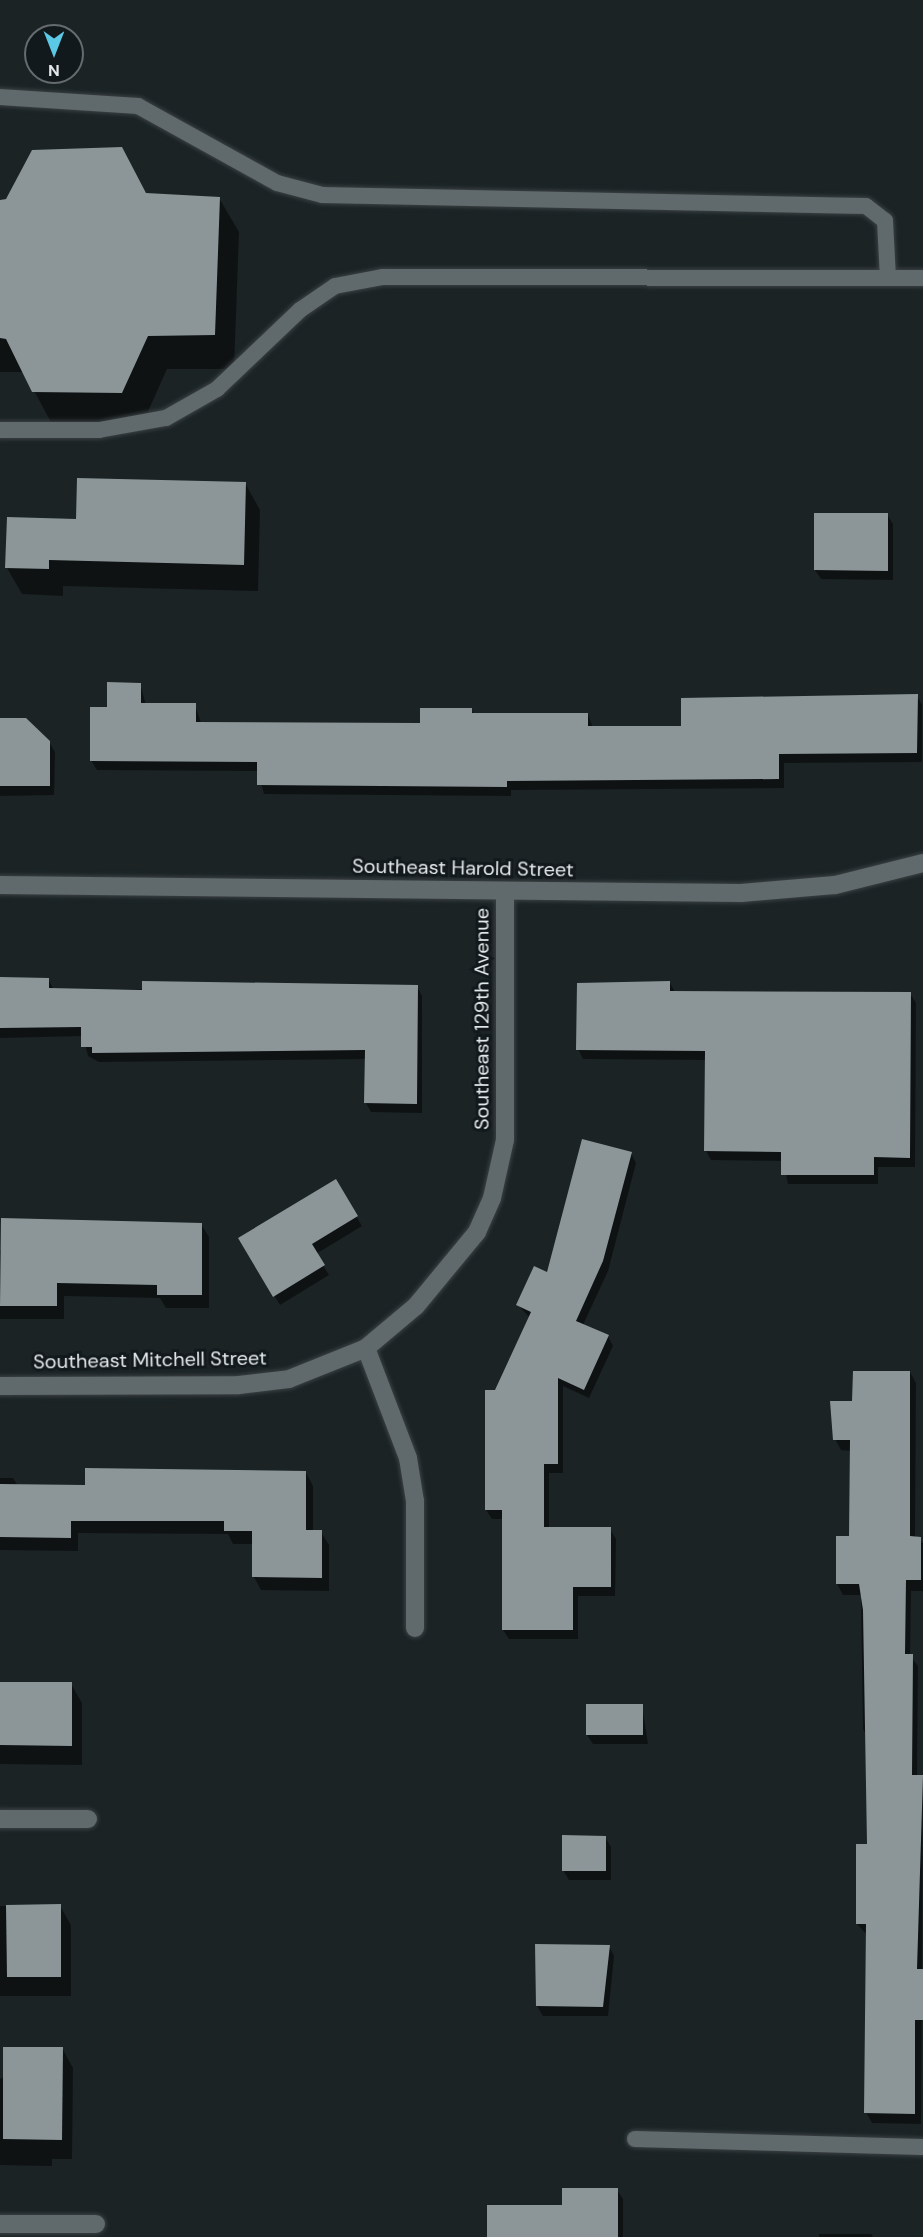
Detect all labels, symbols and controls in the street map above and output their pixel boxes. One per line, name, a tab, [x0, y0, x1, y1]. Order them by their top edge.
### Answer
north arrow	[24, 24, 84, 84]
text: N	[48, 60, 60, 81]
street label: Southeast Harold Street	[352, 854, 574, 882]
street label: Southeast 129th Avenue	[470, 908, 494, 1130]
street label: Southeast Mitchell Street	[33, 1346, 267, 1374]

